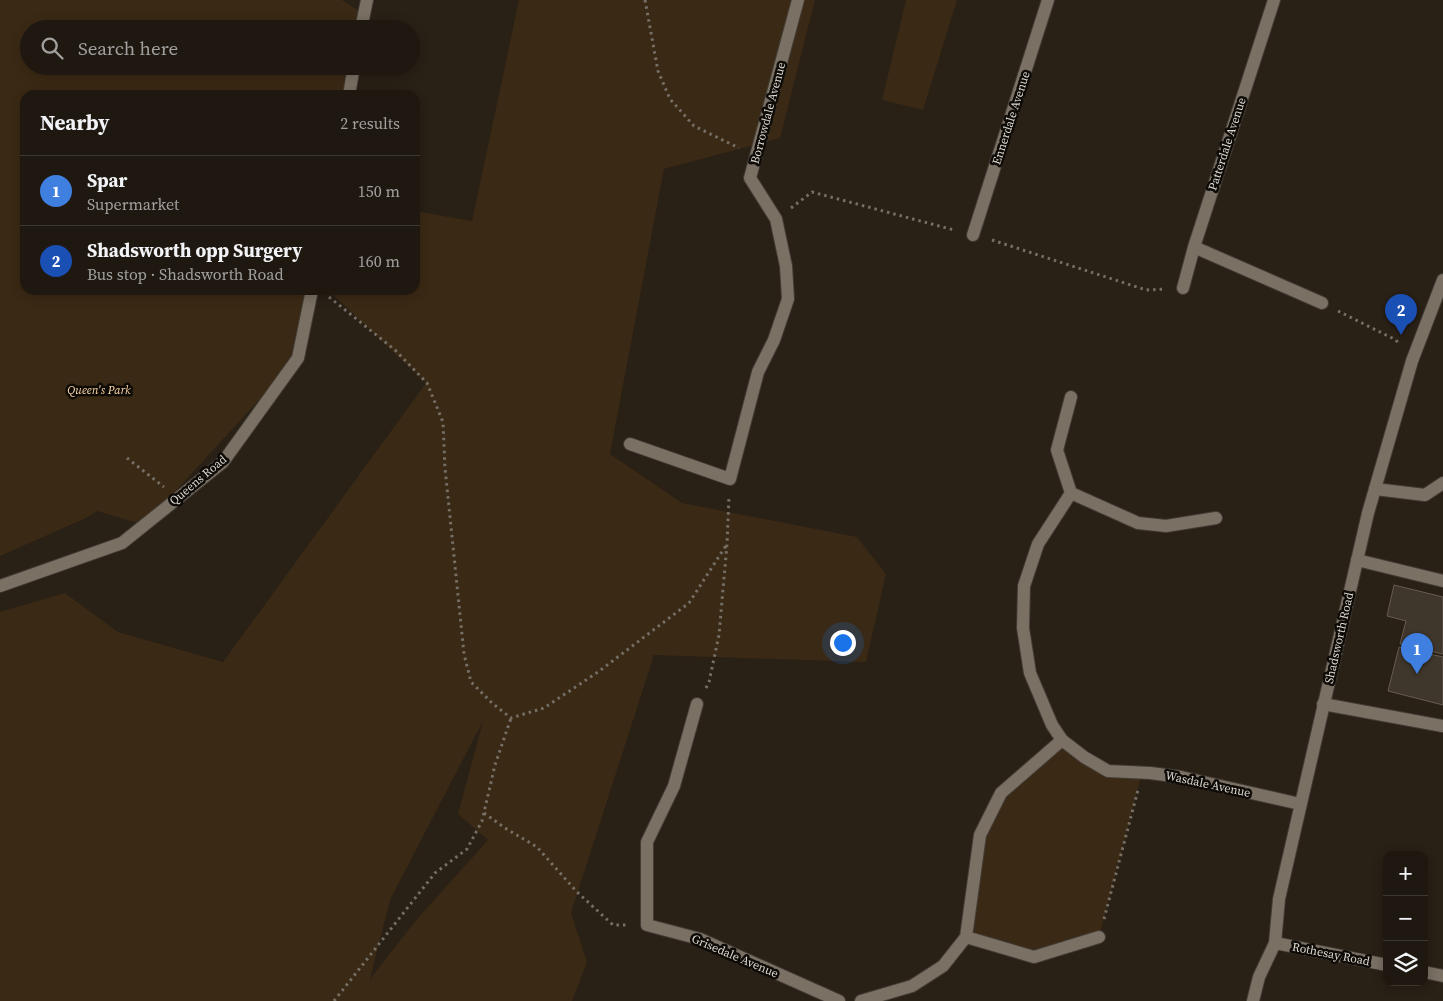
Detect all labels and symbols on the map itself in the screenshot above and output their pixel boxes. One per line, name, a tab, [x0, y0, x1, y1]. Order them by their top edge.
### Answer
street label: Borrowdale Avenue	[747, 61, 789, 165]
street label: Ennerdale Avenue	[988, 69, 1034, 167]
street label: Patterdale Avenue	[1204, 95, 1250, 193]
pin: 2	[1385, 294, 1417, 335]
park label: Queen's Park	[67, 382, 131, 398]
street label: Queens Road	[166, 451, 230, 509]
street label: Shadsworth Road	[1321, 591, 1357, 685]
your location	[830, 630, 856, 656]
pin: 1	[1401, 633, 1433, 674]
street label: Wasdale Avenue	[1164, 767, 1252, 801]
street label: Grisedale Avenue	[689, 930, 781, 982]
street label: Rothesay Road	[1291, 939, 1371, 969]

